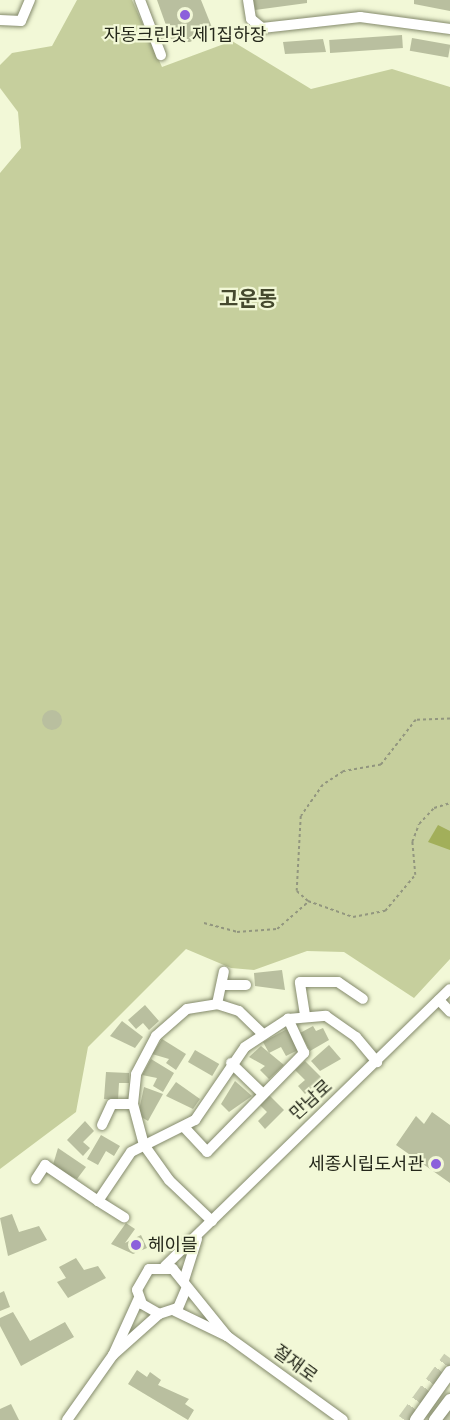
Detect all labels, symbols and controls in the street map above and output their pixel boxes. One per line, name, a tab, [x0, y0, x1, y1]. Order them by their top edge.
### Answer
marker: 자동크린넷 제1집하장	[178, 8, 192, 22]
place label: 자동크린넷 제1집하장	[104, 24, 266, 46]
district label: 고운동	[219, 286, 277, 312]
street label: 만남로	[285, 1075, 337, 1125]
place label: 세종시립도서관	[308, 1153, 424, 1175]
marker: 세종시립도서관	[429, 1157, 443, 1171]
place label: 헤이믈	[148, 1234, 198, 1256]
marker: 헤이믈	[129, 1238, 143, 1252]
street label: 절재로	[269, 1341, 321, 1387]

